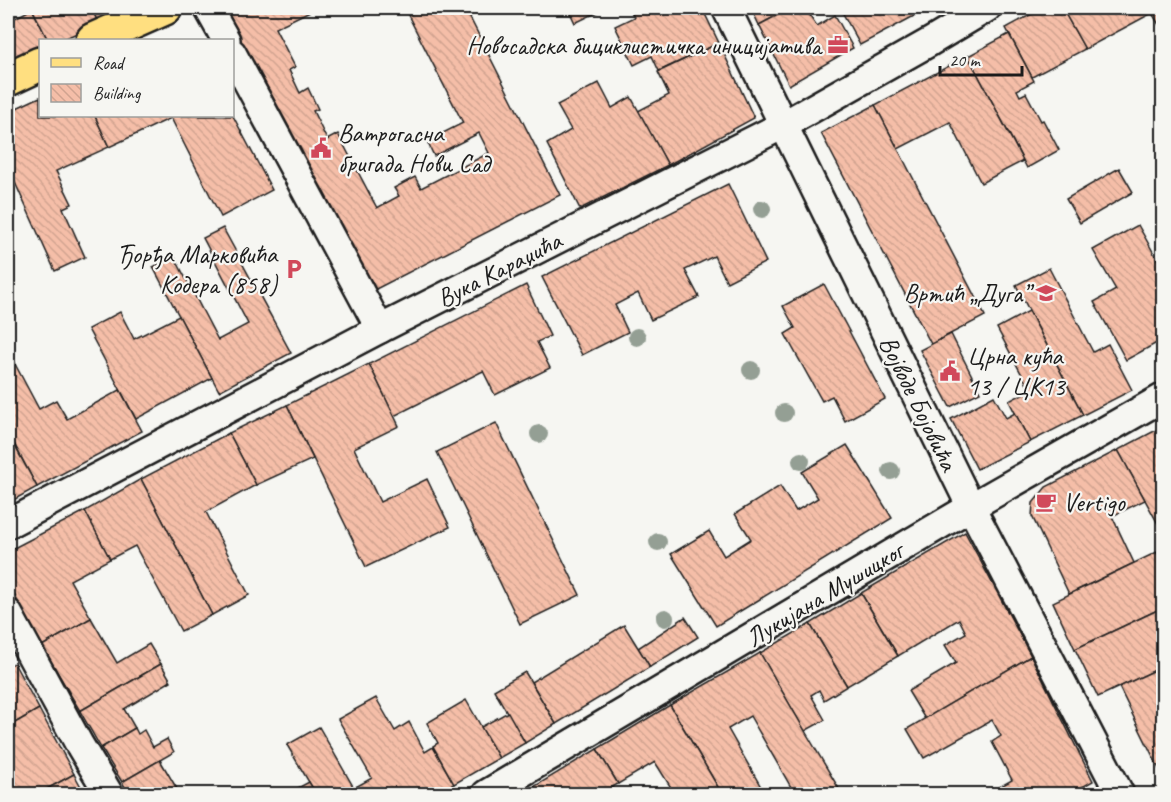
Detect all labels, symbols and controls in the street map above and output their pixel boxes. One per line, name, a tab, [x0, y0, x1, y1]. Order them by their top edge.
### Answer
place label: Новосадска бициклистичка иницијатива	[466, 29, 823, 62]
office icon: Новосадска бициклистичка иницијатива	[826, 33, 850, 57]
legend	[39, 39, 234, 117]
scale bar	[940, 39, 1022, 77]
text: 20 m	[949, 49, 982, 71]
text: Road	[93, 52, 126, 74]
text: Building	[93, 82, 142, 104]
place label: Ватрогасна бригада Нови Сад	[338, 117, 492, 180]
public building icon: Ватрогасна бригада Нови Сад	[309, 136, 333, 160]
street label: Вука Караџића	[432, 223, 568, 315]
place label: Ђорђа Марковића Кодера (858)	[116, 238, 279, 301]
parking icon: Ђорђа Марковића Кодера (858)	[282, 257, 306, 281]
place label: Вртић „Дуга”	[904, 277, 1035, 310]
school or university icon: Вртић „Дуга”	[1034, 281, 1058, 305]
street label: Војводе Бојовића	[872, 330, 966, 478]
place label: Црна кућа 13 / ЦК13	[967, 340, 1067, 403]
public building icon: Црна кућа 13 / ЦК13	[938, 359, 962, 383]
place label: Vertigo	[1063, 486, 1126, 519]
cafe icon: Vertigo	[1034, 490, 1058, 514]
street label: Лукијана Мушицког	[740, 533, 912, 654]

